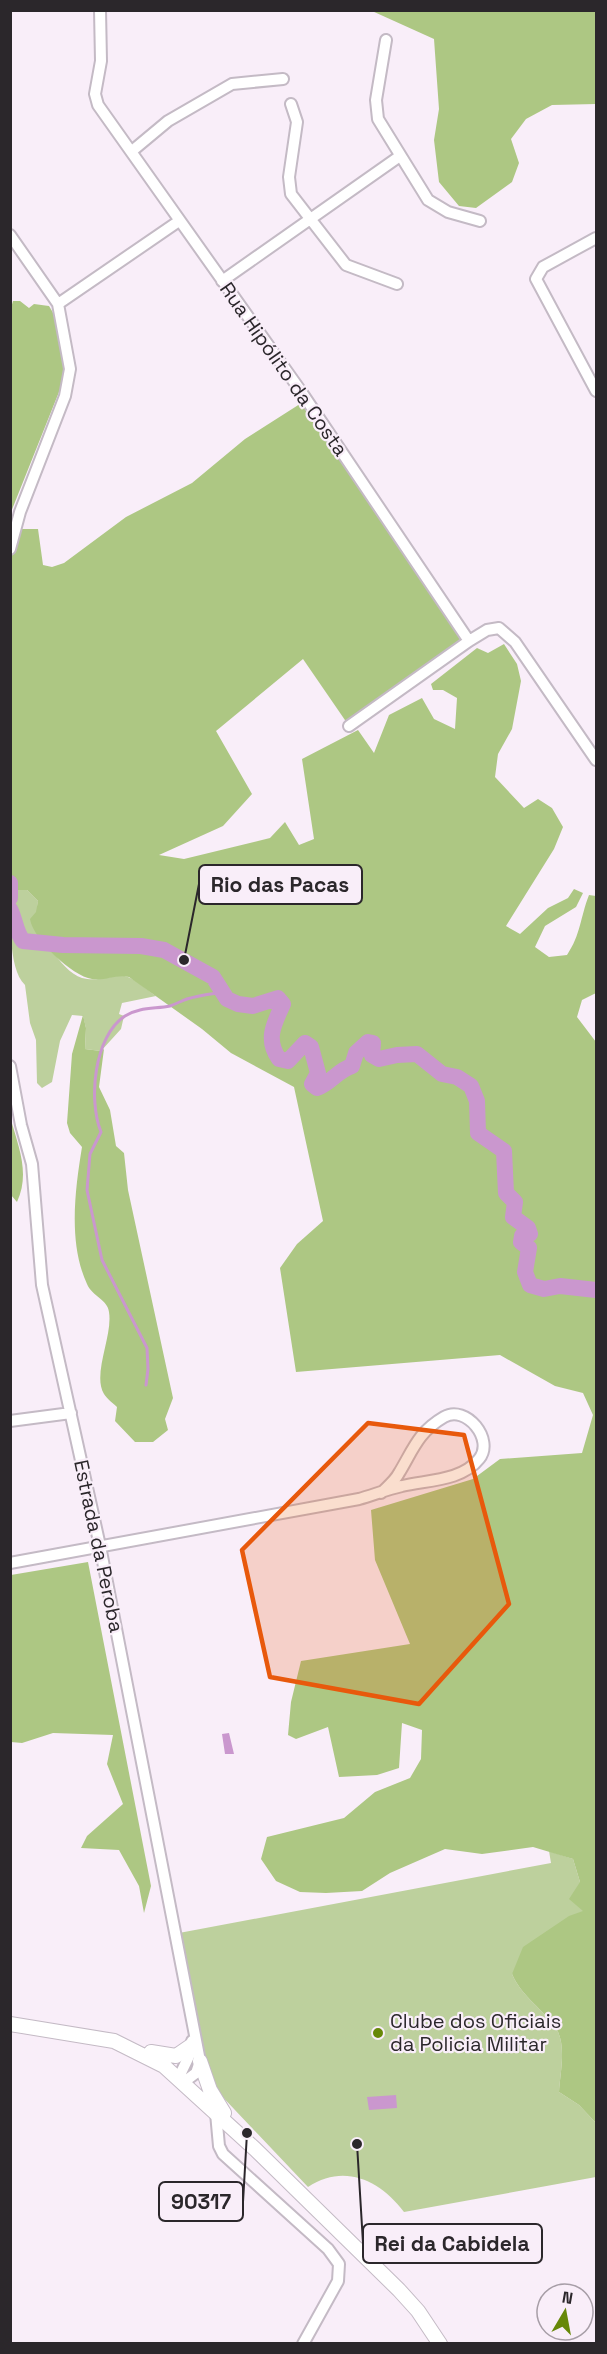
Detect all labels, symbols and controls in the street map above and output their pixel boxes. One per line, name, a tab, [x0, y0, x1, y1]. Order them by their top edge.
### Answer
street label: Rua Hipólito da Costa	[214, 277, 354, 461]
callout: Rio das Pacas	[199, 865, 362, 904]
text: Rio das Pacas	[211, 871, 349, 898]
street label: Estrada da Peroba	[68, 1457, 130, 1635]
place label: Clube dos Oficiais da Policia Militar	[390, 2008, 561, 2057]
marker: Clube dos Oficiais da Policia Militar	[371, 2026, 385, 2040]
callout: 90317	[159, 2182, 243, 2221]
text: 90317	[171, 2188, 231, 2215]
callout: Rei da Cabidela	[363, 2224, 542, 2263]
text: Rei da Cabidela	[374, 2230, 530, 2257]
north arrow	[535, 2282, 595, 2342]
text: N	[560, 2286, 575, 2309]

